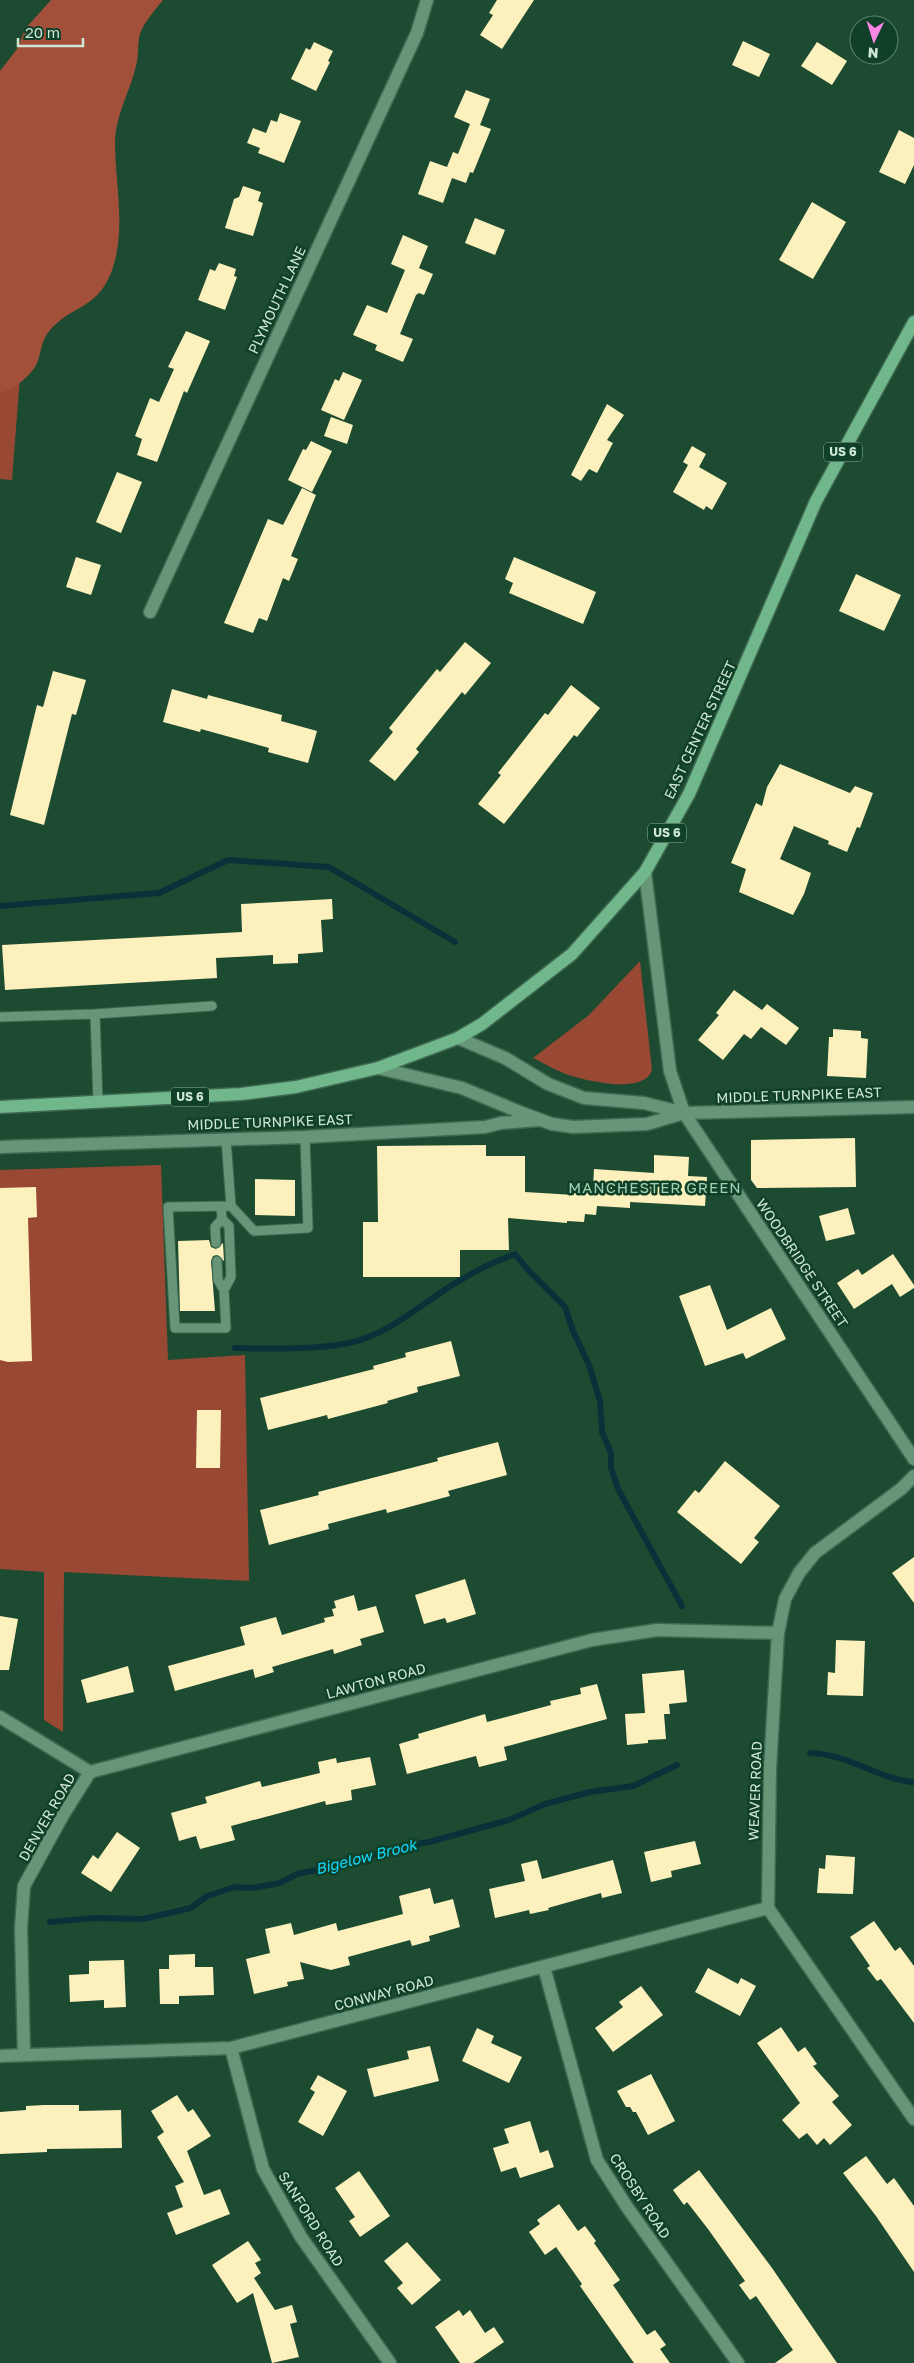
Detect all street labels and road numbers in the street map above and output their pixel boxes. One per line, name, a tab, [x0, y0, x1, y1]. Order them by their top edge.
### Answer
street label: PLYMOUTH LANE	[244, 243, 309, 356]
road number: US 6	[824, 442, 862, 462]
street label: EAST CENTER STREET	[660, 658, 739, 802]
road number: US 6	[648, 824, 686, 842]
street label: MIDDLE TURNPIKE EAST	[716, 1083, 882, 1106]
road number: US 6	[171, 1088, 209, 1106]
street label: MIDDLE TURNPIKE EAST	[187, 1110, 353, 1133]
street label: WOODBRIDGE STREET	[753, 1195, 852, 1331]
street label: LAWTON ROAD	[324, 1659, 428, 1702]
street label: WEAVER ROAD	[744, 1741, 765, 1841]
street label: DENVER ROAD	[15, 1770, 79, 1864]
street label: CONWAY ROAD	[332, 1971, 435, 2014]
street label: CROSBY ROAD	[606, 2150, 674, 2242]
street label: SANFORD ROAD	[275, 2168, 348, 2269]

